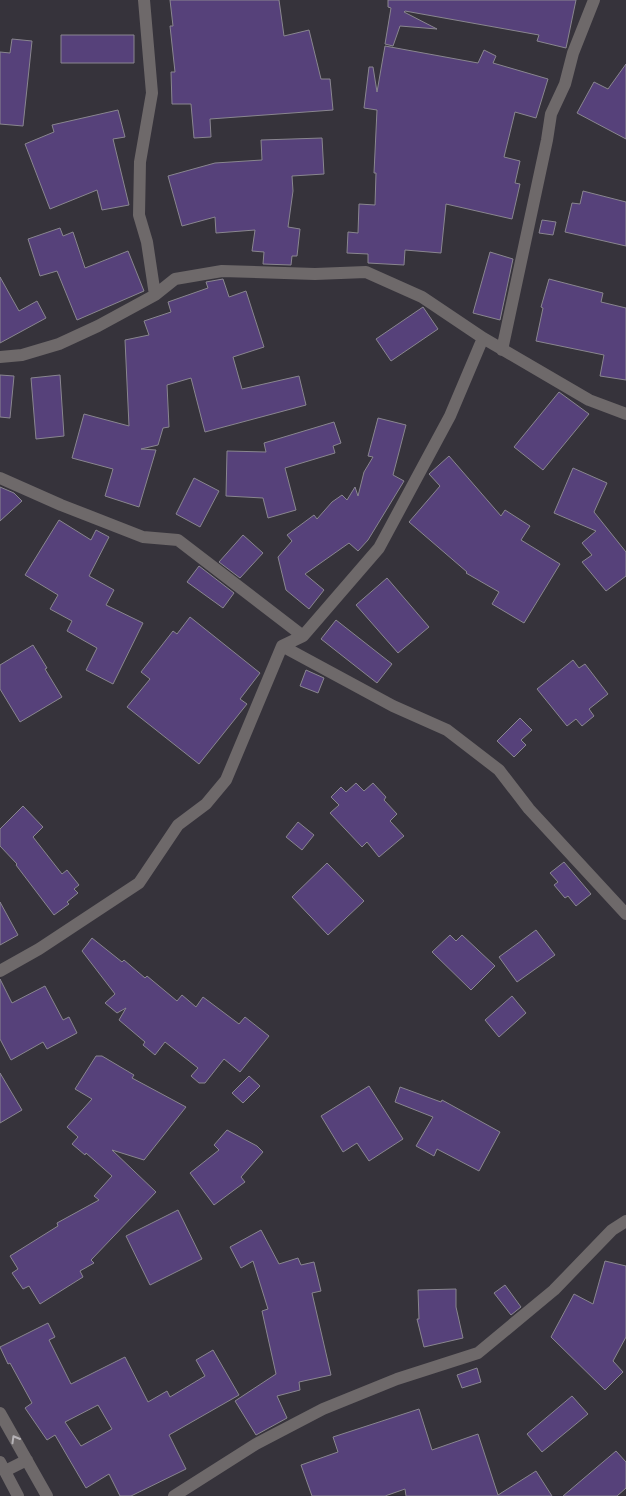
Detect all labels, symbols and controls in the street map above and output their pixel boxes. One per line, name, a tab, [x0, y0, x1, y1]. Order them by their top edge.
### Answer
one-way arrow	[11, 1436, 21, 1445]

